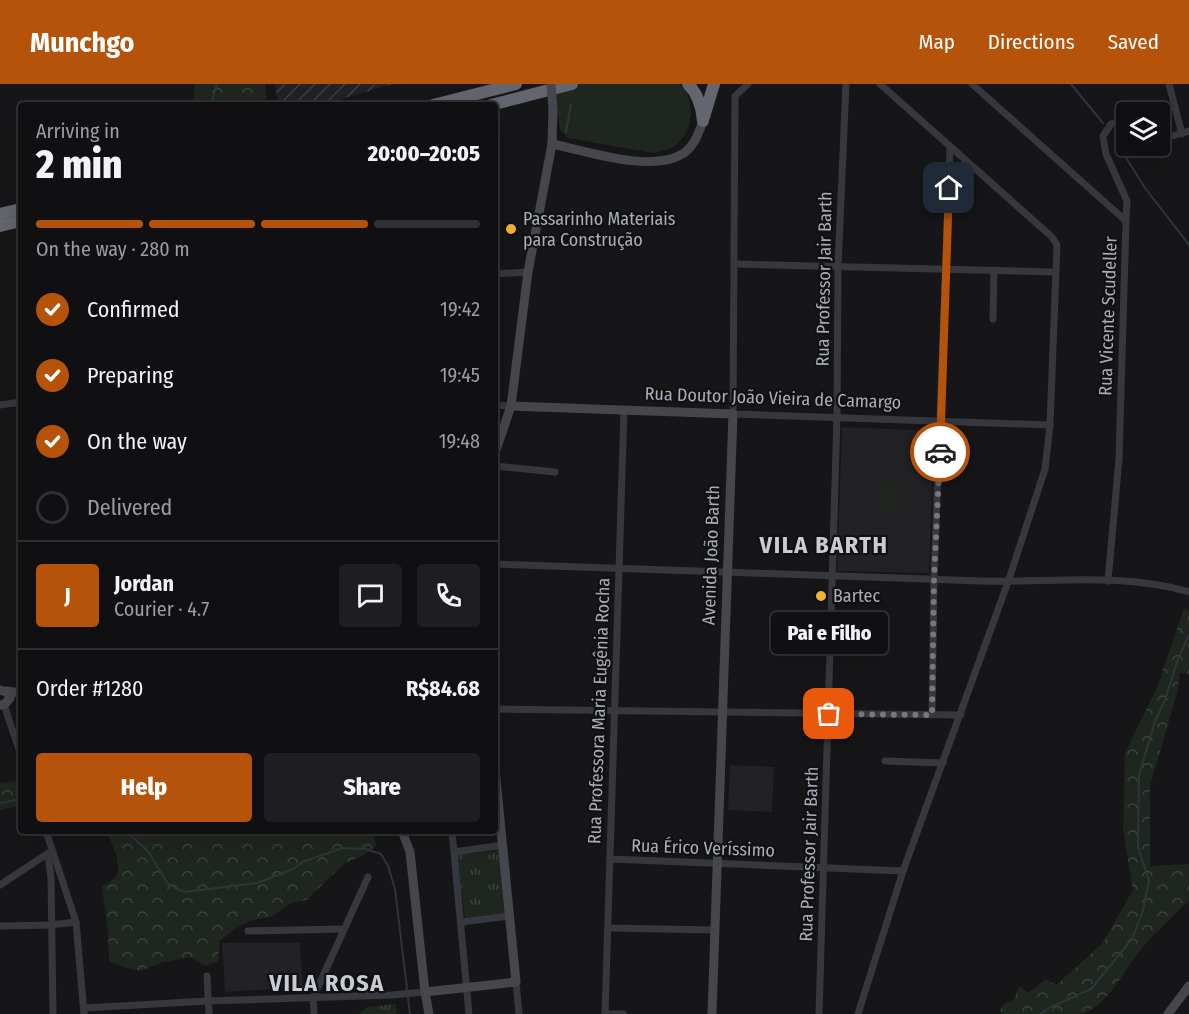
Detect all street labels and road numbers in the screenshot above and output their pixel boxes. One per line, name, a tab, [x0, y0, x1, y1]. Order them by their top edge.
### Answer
street label: Rua Professor Jair Barth	[811, 191, 837, 367]
street label: Rua Vicente Scudeller	[1094, 235, 1122, 396]
street label: Rua Doutor João Vieira de Camargo	[644, 383, 902, 413]
street label: Avenida João Barth	[698, 485, 724, 625]
street label: Rua Professora Maria Eugênia Rocha	[583, 577, 615, 845]
street label: Rua Professor Jair Barth	[795, 766, 823, 942]
street label: Rua Érico Veríssimo	[631, 833, 775, 862]

